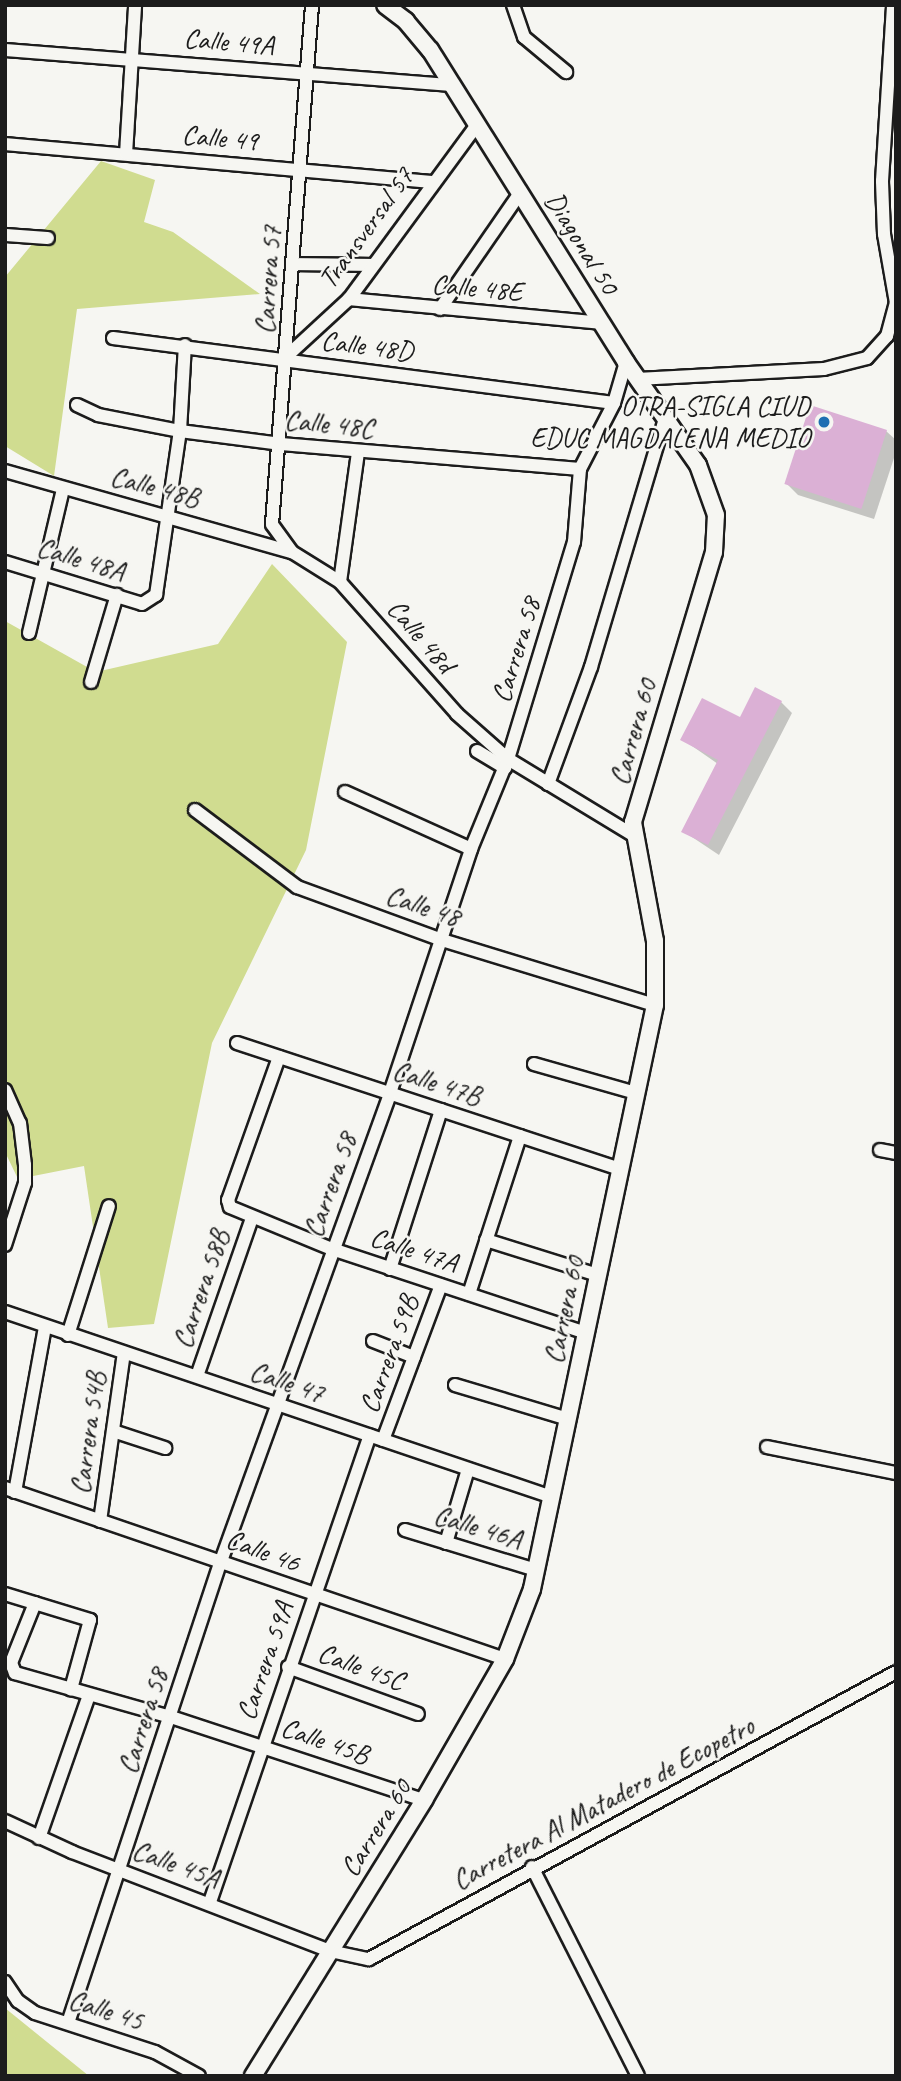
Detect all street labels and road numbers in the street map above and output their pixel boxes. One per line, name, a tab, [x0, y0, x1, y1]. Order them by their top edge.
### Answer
street label: Calle 49A	[183, 21, 275, 63]
street label: Calle 49	[181, 118, 259, 158]
street label: Transversal 57	[311, 161, 421, 295]
street label: Diagonal 50	[537, 186, 627, 300]
street label: Carrera 57	[247, 225, 289, 335]
street label: Calle 48E	[430, 267, 524, 309]
street label: Calle 48D	[319, 324, 415, 368]
street label: Calle 48C	[283, 403, 375, 445]
street label: Calle 48B	[107, 459, 203, 515]
street label: Calle 48A	[33, 530, 129, 588]
street label: Calle 48d	[380, 592, 462, 680]
street label: Carrera 58	[484, 593, 548, 707]
street label: Carrera 60	[602, 675, 664, 789]
street label: Calle 48	[382, 878, 464, 934]
street label: Calle 47B	[389, 1053, 485, 1113]
street label: Carrera 58	[296, 1128, 364, 1242]
street label: Calle 47A	[366, 1220, 462, 1280]
street label: Carrera 58B	[165, 1225, 237, 1353]
street label: Carrera 60	[536, 1254, 592, 1366]
street label: Carrera 59B	[352, 1291, 426, 1417]
street label: Calle 47	[246, 1354, 328, 1410]
street label: Carrera 54B	[63, 1370, 113, 1496]
street label: Calle 46A	[430, 1498, 526, 1556]
street label: Calle 46	[222, 1522, 304, 1580]
street label: Carrera 59A	[229, 1598, 301, 1724]
street label: Calle 45C	[313, 1636, 409, 1698]
street label: Carrera 58	[110, 1664, 176, 1778]
street label: Carretera Al Matadero de Ecopetro	[446, 1709, 760, 1897]
street label: Calle 45B	[277, 1710, 373, 1772]
street label: Carrera 60	[333, 1773, 419, 1883]
street label: Calle 45A	[128, 1833, 224, 1895]
street label: Calle 45	[65, 1982, 147, 2038]

